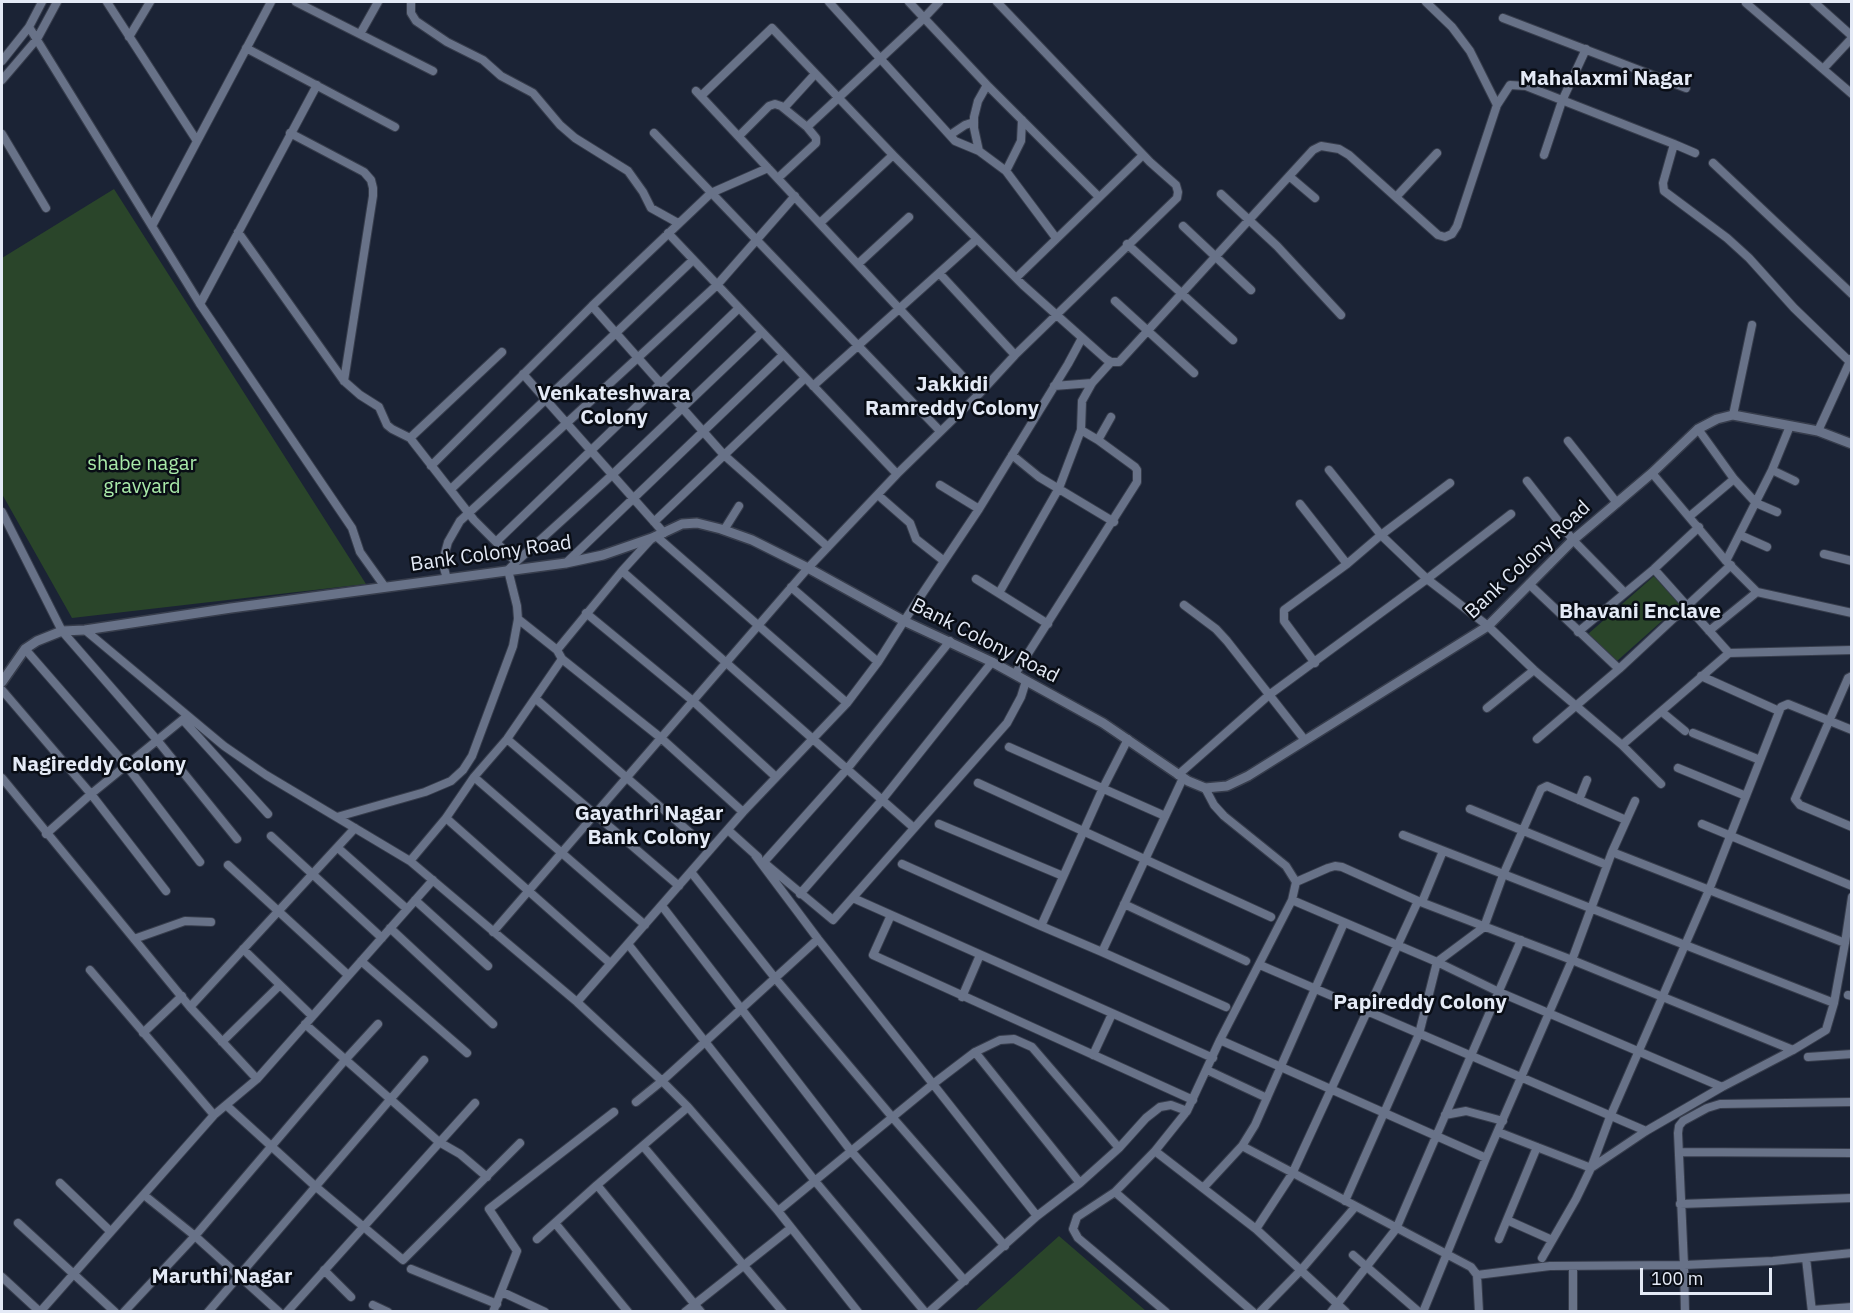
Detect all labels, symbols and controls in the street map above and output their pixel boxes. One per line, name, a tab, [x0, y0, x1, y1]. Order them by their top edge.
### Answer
district label: Mahalaxmi Nagar	[1520, 66, 1692, 92]
district label: Jakkidi Ramreddy Colony	[865, 372, 1039, 422]
district label: Venkateshwara Colony	[537, 381, 691, 431]
park label: shabe nagar gravyard	[87, 452, 197, 499]
street label: Bank Colony Road	[1460, 496, 1596, 624]
street label: Bank Colony Road	[409, 531, 573, 577]
street label: Bank Colony Road	[907, 593, 1063, 689]
district label: Bhavani Enclave	[1559, 599, 1721, 625]
district label: Nagireddy Colony	[12, 752, 186, 778]
district label: Gayathri Nagar Bank Colony	[575, 801, 723, 851]
district label: Papireddy Colony	[1333, 990, 1507, 1016]
scale bar	[1643, 1256, 1775, 1294]
district label: Maruthi Nagar	[152, 1264, 292, 1290]
text: 100 m	[1651, 1267, 1703, 1290]

